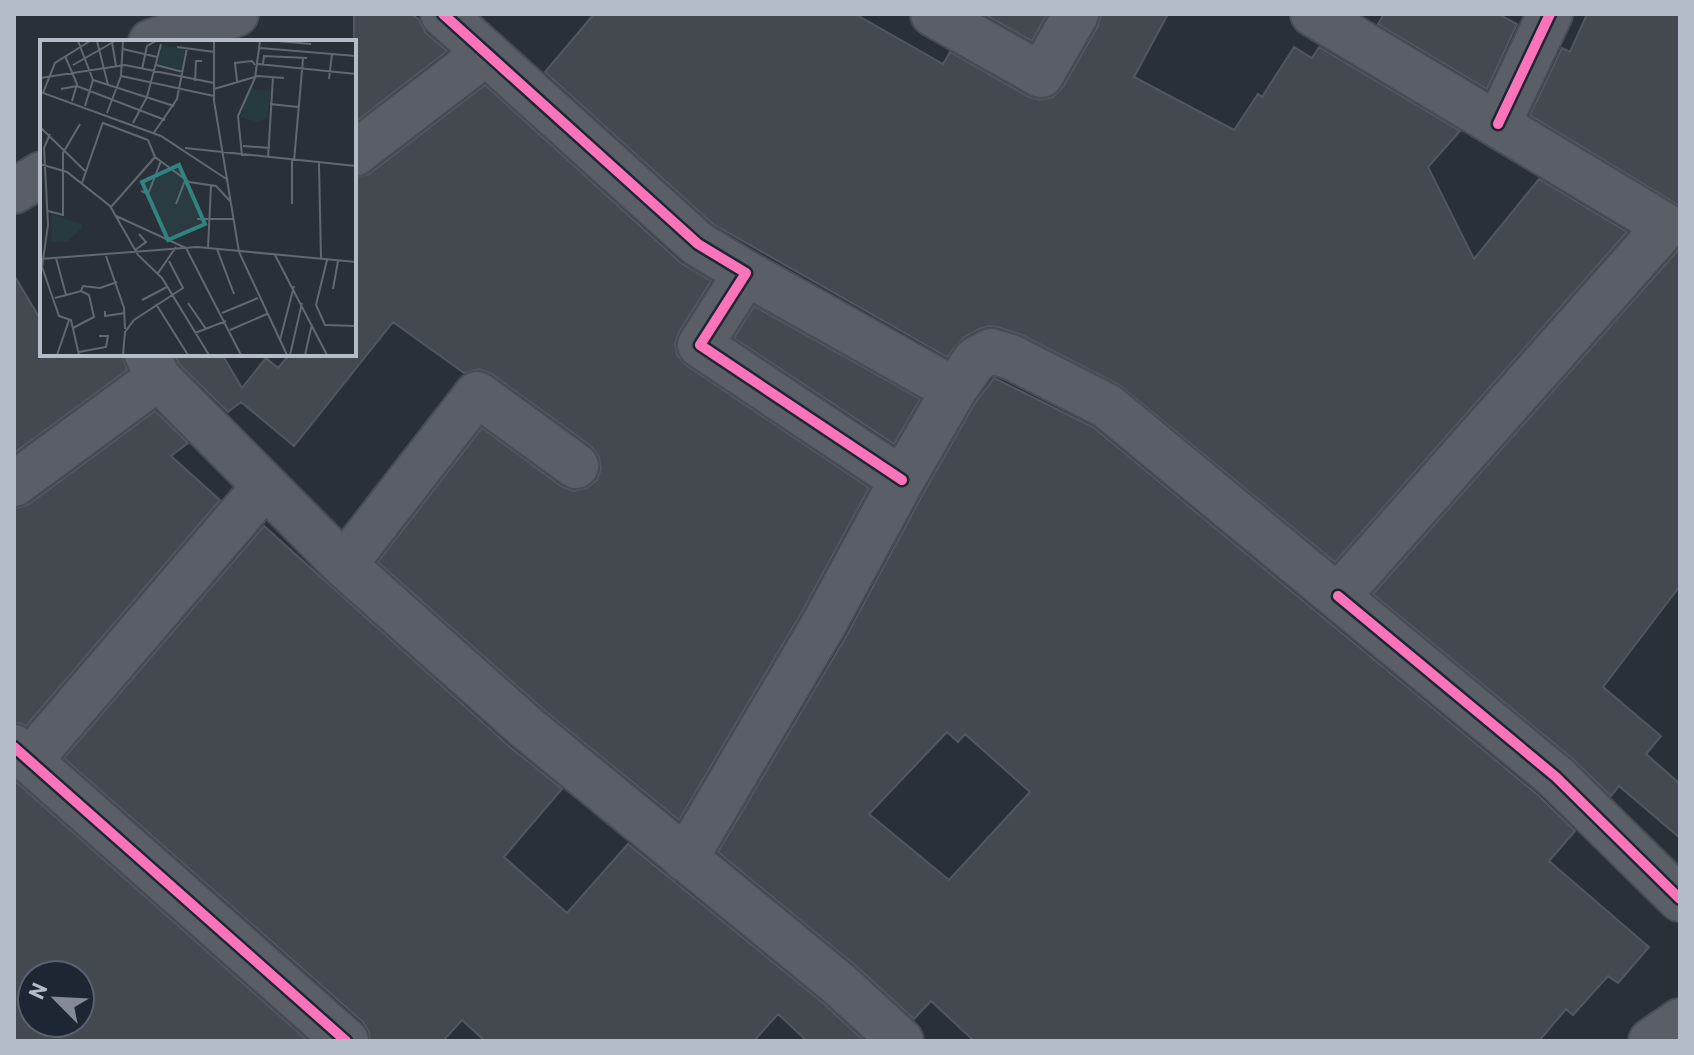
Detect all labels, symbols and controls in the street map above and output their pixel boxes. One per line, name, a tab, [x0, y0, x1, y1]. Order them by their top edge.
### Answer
inset map	[40, 40, 356, 356]
north arrow	[16, 959, 96, 1039]
text: N	[22, 978, 52, 1002]

